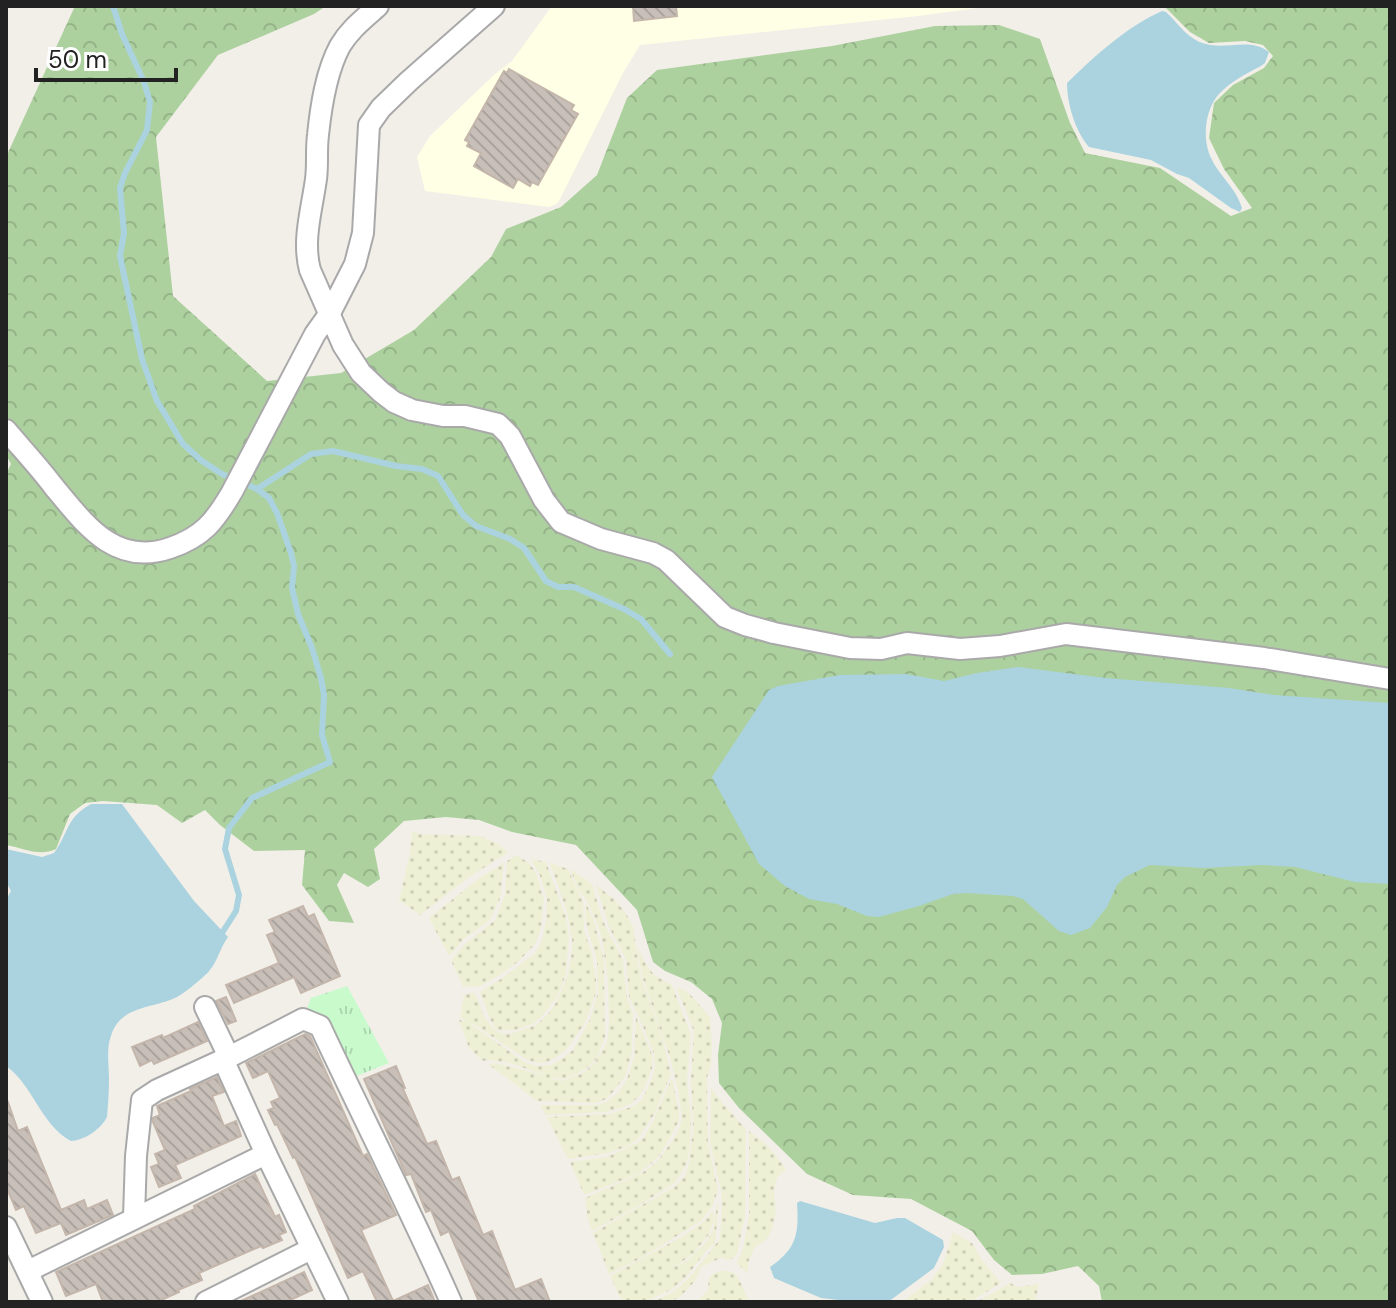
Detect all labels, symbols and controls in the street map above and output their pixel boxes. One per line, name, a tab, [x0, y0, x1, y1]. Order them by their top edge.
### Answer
scale bar	[36, 32, 176, 82]
text: 50 m	[48, 44, 107, 75]

